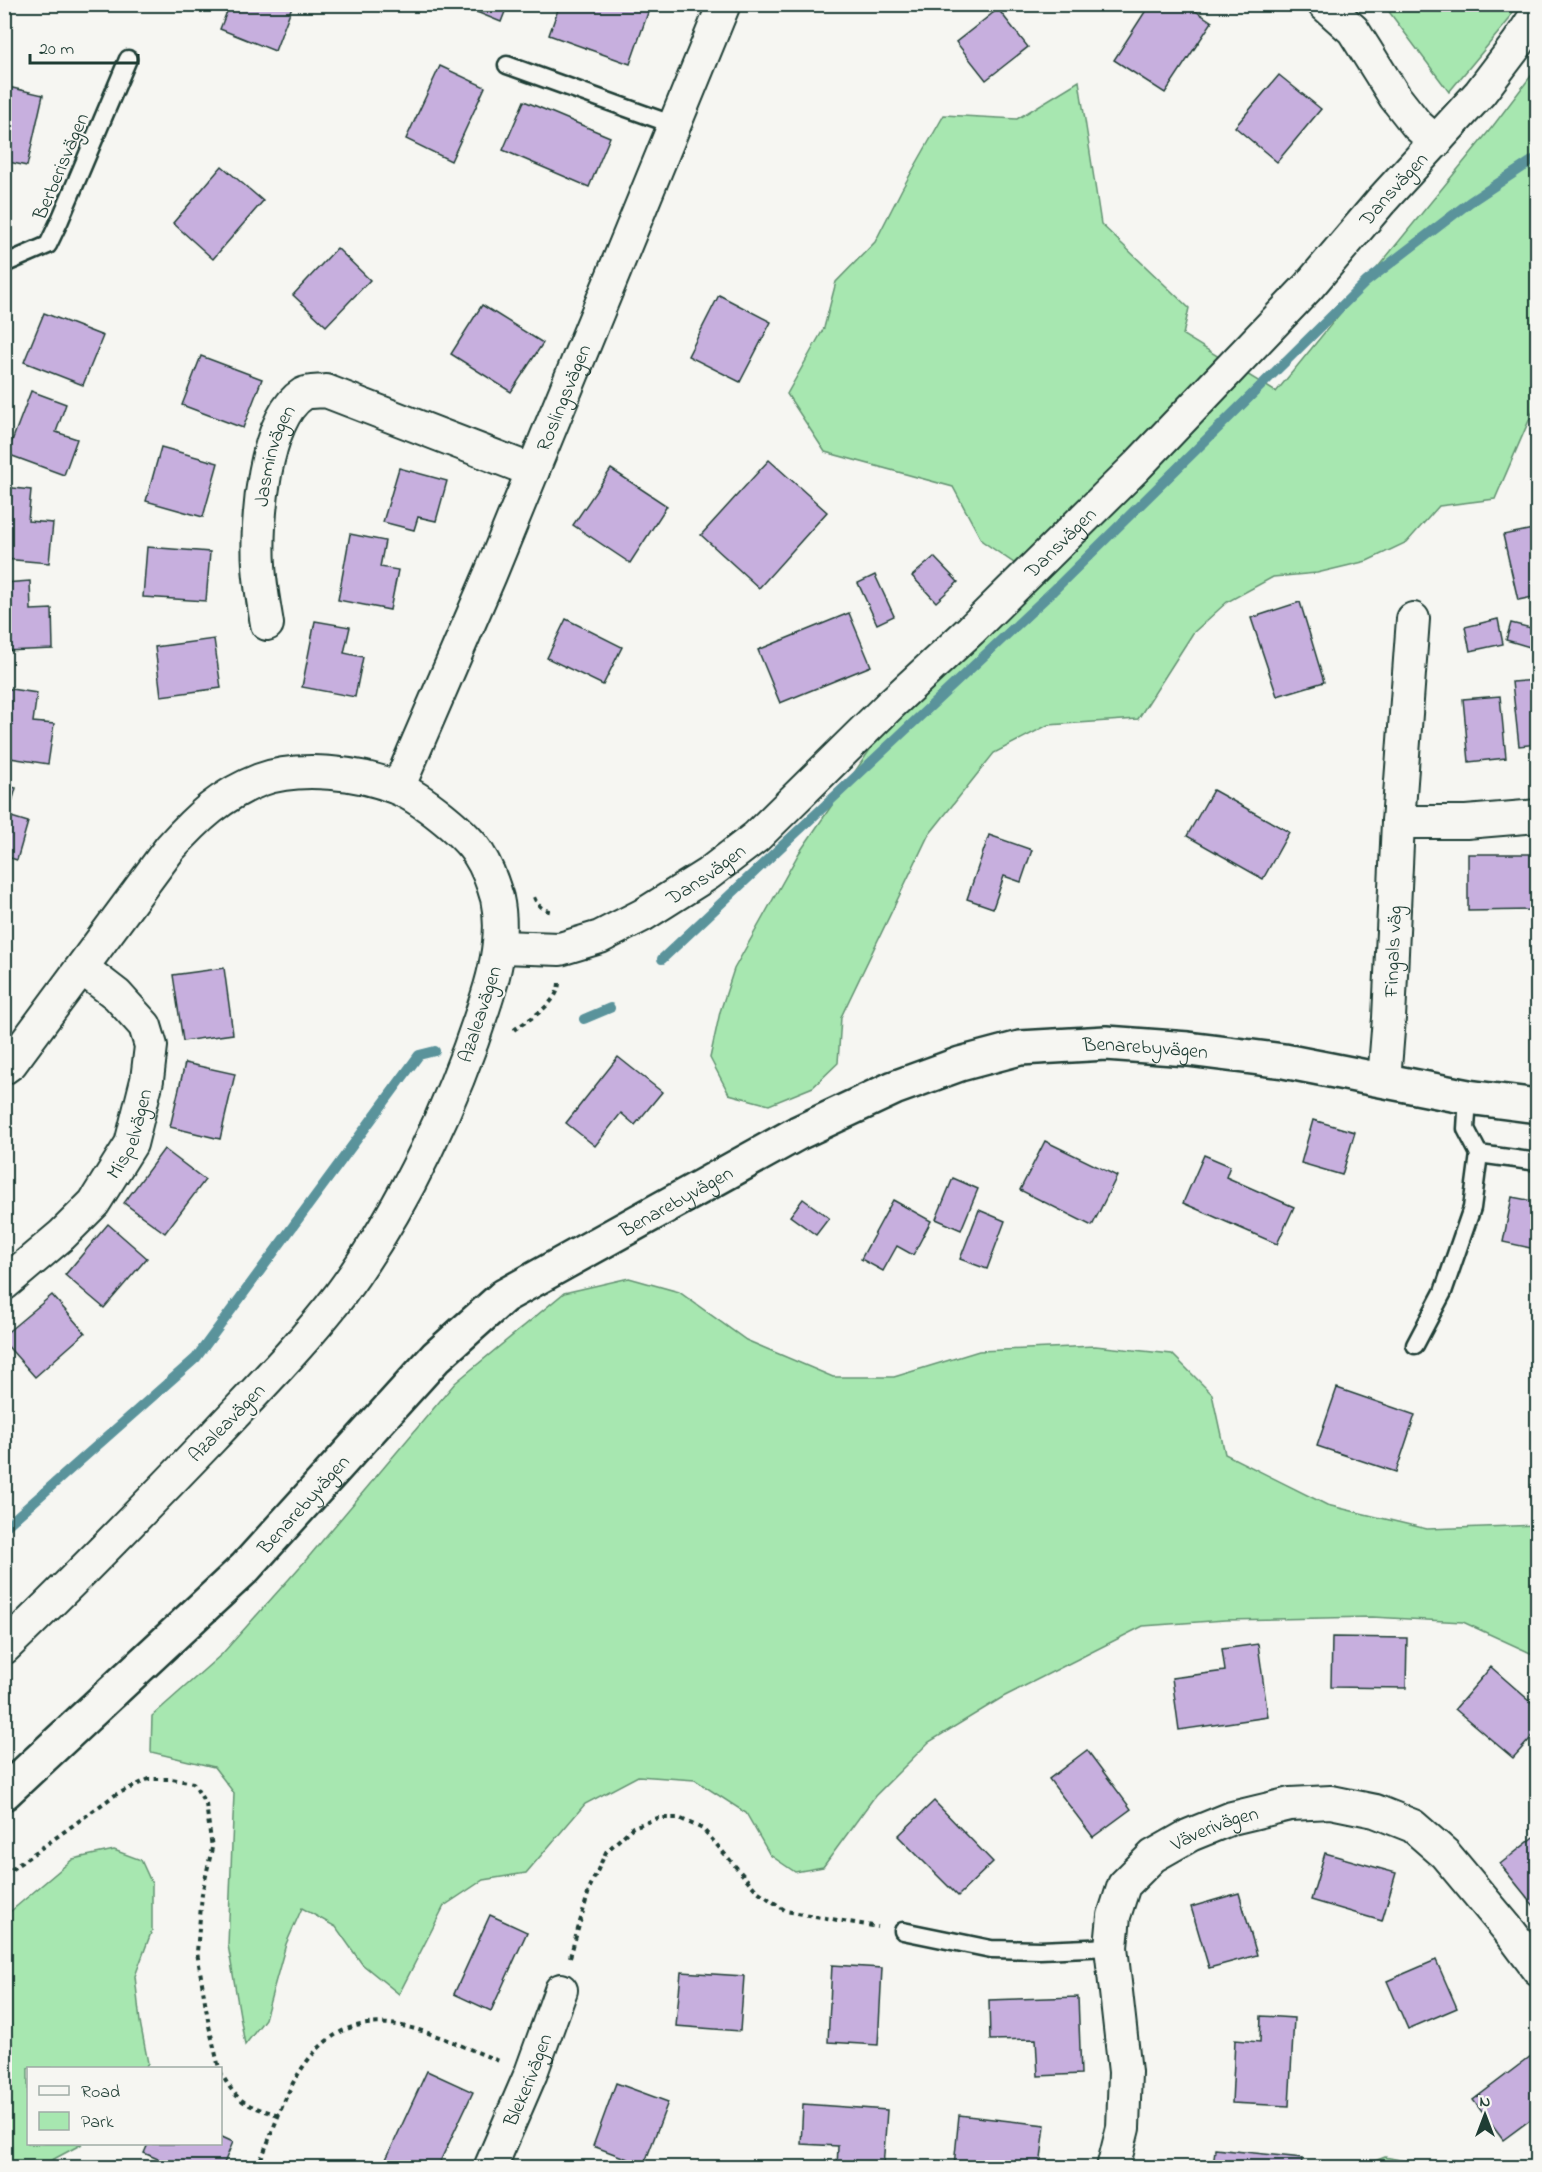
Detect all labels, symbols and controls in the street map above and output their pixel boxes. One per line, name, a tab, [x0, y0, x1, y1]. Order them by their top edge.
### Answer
scale bar	[30, 27, 138, 65]
text: 20 m	[39, 37, 74, 63]
street label: Berberisvägen	[26, 109, 99, 226]
street label: Dansvägen	[1353, 146, 1436, 234]
street label: Roslingsvägen	[530, 340, 600, 456]
street label: Jasminvägen	[249, 399, 304, 508]
street label: Dansvägen	[1018, 501, 1104, 587]
street label: Dansvägen	[661, 838, 753, 914]
street label: Fingals väg	[1378, 905, 1412, 999]
street label: Azaleavägen	[452, 962, 512, 1067]
street label: Benarebyvägen	[1081, 1031, 1210, 1068]
street label: Mispelvägen	[101, 1086, 161, 1185]
street label: Benarebyvägen	[614, 1160, 739, 1247]
street label: Azaleavägen	[183, 1377, 274, 1471]
street label: Benarebyvägen	[251, 1449, 358, 1563]
street label: Väverivägen	[1165, 1800, 1262, 1860]
street label: Blekerivägen	[497, 2030, 561, 2132]
legend	[27, 2067, 222, 2145]
text: Road	[81, 2080, 120, 2106]
north arrow	[1455, 2085, 1515, 2145]
text: N	[1480, 2090, 1491, 2114]
text: Park	[81, 2110, 114, 2136]

